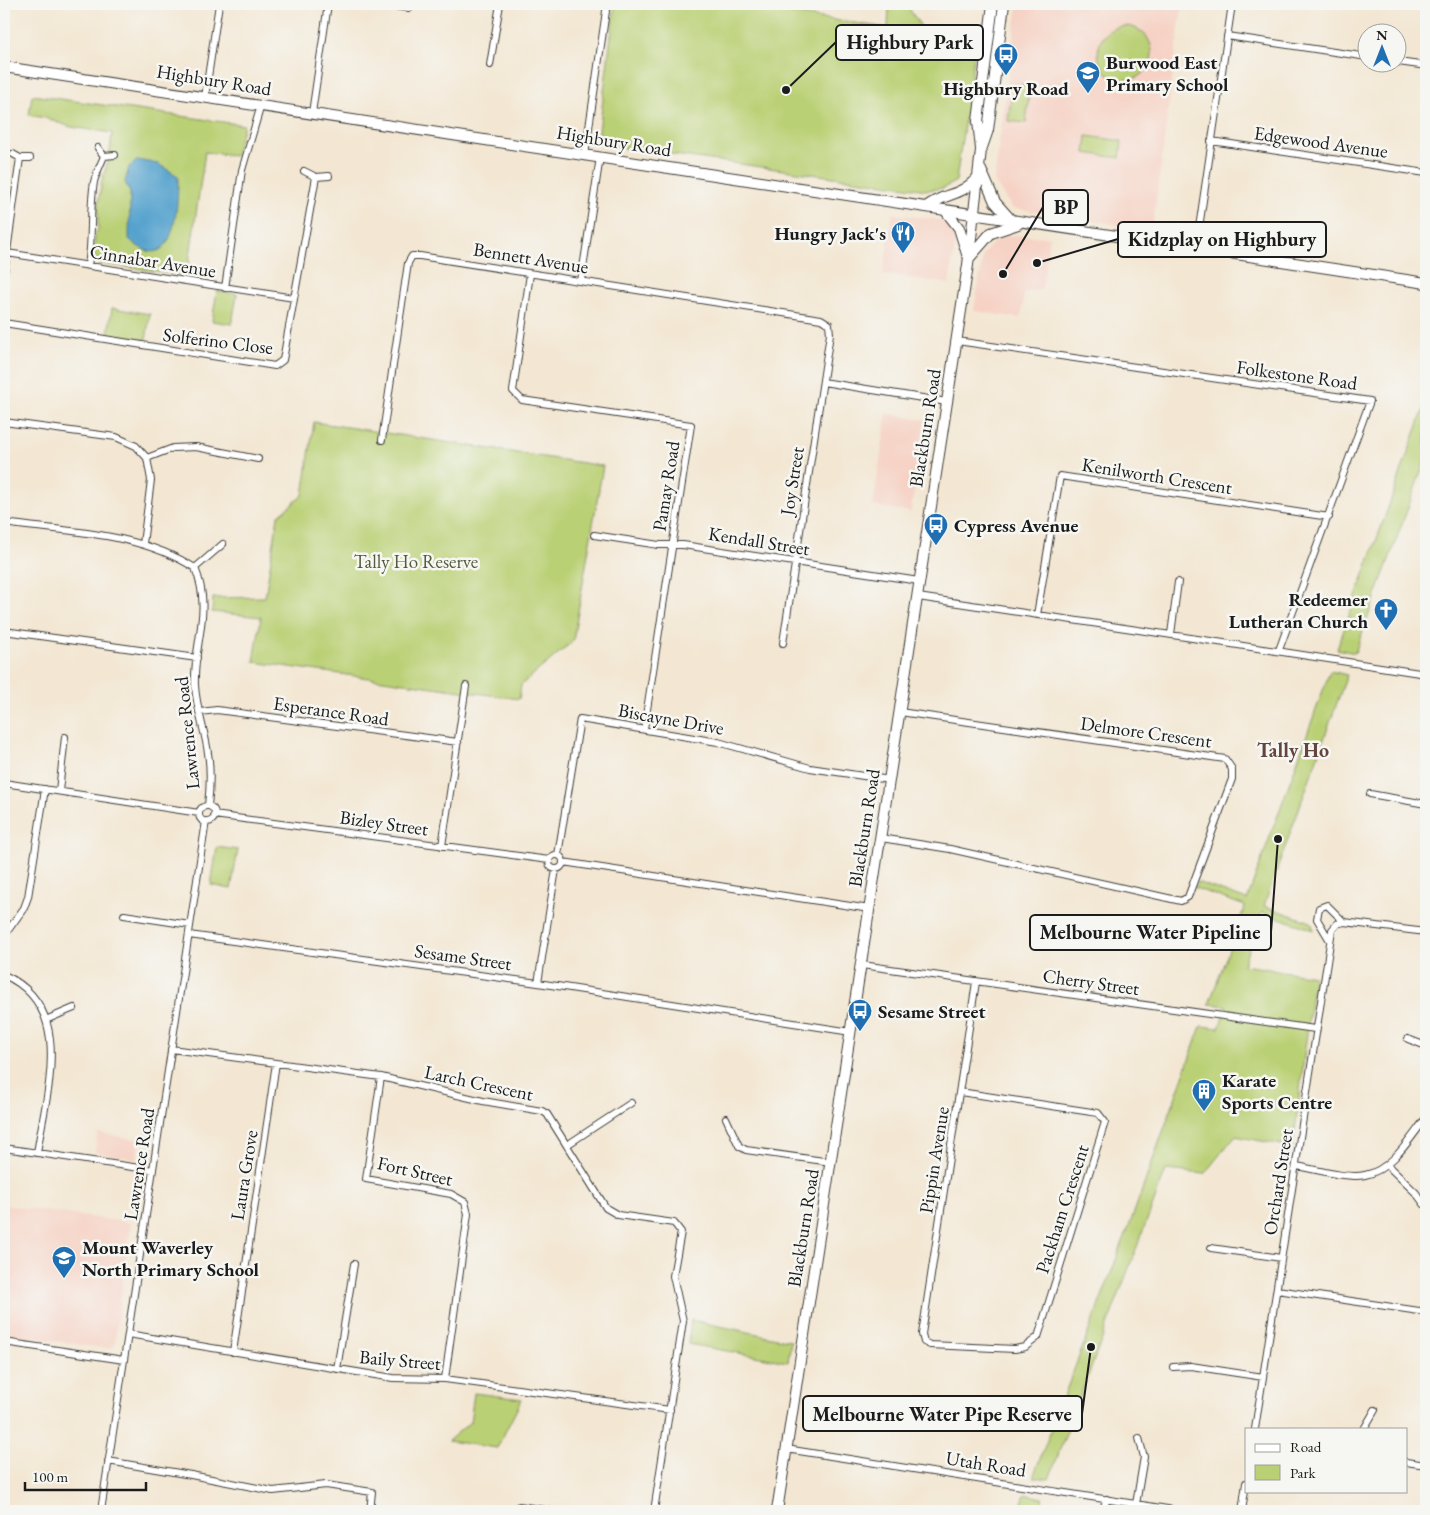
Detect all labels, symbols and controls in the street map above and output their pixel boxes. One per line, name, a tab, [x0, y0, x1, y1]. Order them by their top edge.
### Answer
north arrow	[1358, 22, 1408, 72]
callout: Highbury Park	[836, 25, 983, 60]
text: N	[1376, 26, 1388, 44]
text: Highbury Park	[847, 29, 975, 55]
bus stop icon: Highbury Road	[993, 42, 1019, 76]
place label: Burwood East Primary School	[1106, 50, 1229, 97]
street label: Highbury Road	[155, 59, 274, 101]
school or university icon: Burwood East Primary School	[1075, 60, 1101, 94]
place label: Highbury Road	[943, 76, 1069, 101]
street label: Highbury Road	[555, 120, 674, 162]
street label: Edgewood Avenue	[1253, 120, 1389, 164]
callout: BP	[1043, 190, 1088, 225]
text: BP	[1054, 194, 1078, 220]
restaurant icon: Hungry Jack's	[890, 220, 916, 254]
place label: Hungry Jack's	[774, 221, 886, 246]
callout: Kidzplay on Highbury	[1118, 222, 1326, 257]
text: Kidzplay on Highbury	[1128, 226, 1317, 252]
street label: Bennett Avenue	[472, 237, 590, 279]
street label: Cinnabar Avenue	[88, 239, 218, 283]
street label: Solferino Close	[162, 322, 274, 360]
street label: Folkestone Road	[1235, 354, 1359, 396]
street label: Blackburn Road	[903, 367, 947, 489]
street label: Pamay Road	[647, 439, 686, 533]
street label: Joy Street	[774, 445, 810, 519]
street label: Kenilworth Crescent	[1080, 452, 1234, 500]
bus stop icon: Cypress Avenue	[923, 512, 949, 546]
place label: Cypress Avenue	[954, 513, 1078, 538]
street label: Kendall Street	[707, 521, 811, 561]
park label: Tally Ho Reserve	[354, 549, 478, 574]
place label: Redeemer Lutheran Church	[1229, 587, 1368, 634]
church icon: Redeemer Lutheran Church	[1373, 597, 1399, 631]
street label: Lawrence Road	[169, 675, 205, 791]
street label: Esperance Road	[272, 691, 391, 732]
street label: Biscayne Drive	[616, 697, 726, 741]
street label: Delmore Crescent	[1079, 710, 1213, 754]
district label: Tally Ho	[1257, 737, 1329, 763]
street label: Blackburn Road	[842, 767, 886, 889]
street label: Bizley Street	[338, 804, 430, 842]
callout: Melbourne Water Pipeline	[1030, 915, 1271, 950]
text: Melbourne Water Pipeline	[1039, 919, 1261, 945]
street label: Sesame Street	[413, 938, 513, 976]
street label: Cherry Street	[1041, 963, 1141, 1001]
bus stop icon: Sesame Street	[847, 998, 873, 1032]
place label: Sesame Street	[878, 999, 986, 1024]
street label: Larch Crescent	[422, 1059, 536, 1107]
place label: Karate Sports Centre	[1222, 1068, 1332, 1115]
building icon: Karate Sports Centre	[1191, 1078, 1217, 1112]
street label: Pippin Avenue	[913, 1105, 955, 1215]
street label: Lawrence Road	[118, 1106, 160, 1222]
street label: Orchard Street	[1257, 1127, 1299, 1237]
street label: Laura Grove	[225, 1128, 263, 1222]
street label: Packham Crescent	[1029, 1141, 1095, 1277]
street label: Fort Street	[375, 1150, 455, 1192]
street label: Blackburn Road	[781, 1167, 825, 1289]
place label: Mount Waverley North Primary School	[82, 1235, 259, 1282]
school or university icon: Mount Waverley North Primary School	[51, 1245, 77, 1279]
street label: Baily Street	[358, 1344, 442, 1376]
callout: Melbourne Water Pipe Reserve	[803, 1396, 1082, 1431]
text: Melbourne Water Pipe Reserve	[812, 1401, 1072, 1427]
legend	[1245, 1428, 1408, 1492]
text: Road	[1290, 1437, 1322, 1456]
street label: Utah Road	[944, 1445, 1028, 1483]
scale bar	[25, 1460, 146, 1492]
text: Park	[1290, 1463, 1317, 1482]
text: 100 m	[32, 1467, 69, 1486]

